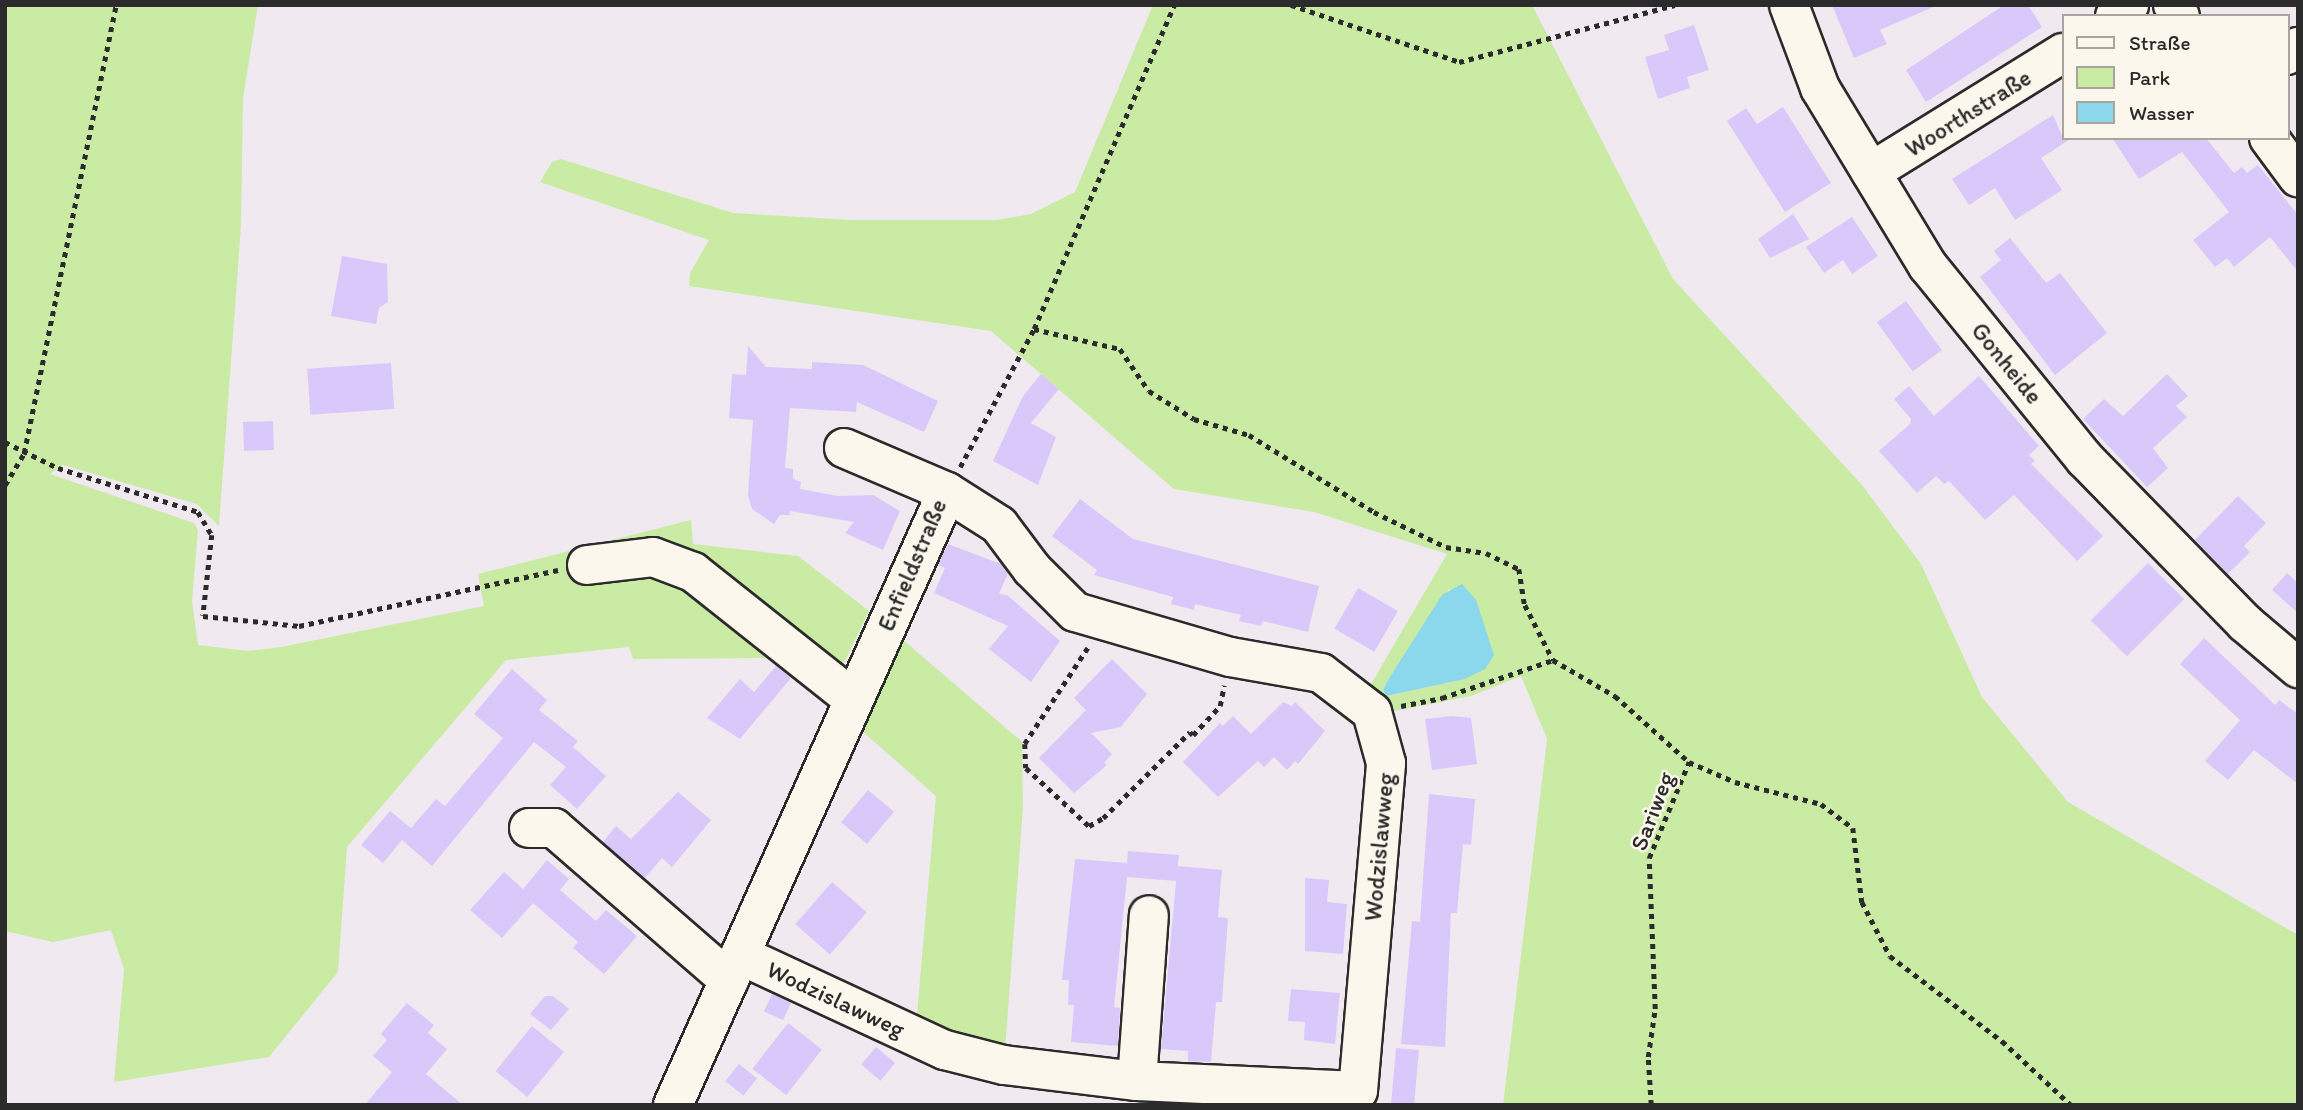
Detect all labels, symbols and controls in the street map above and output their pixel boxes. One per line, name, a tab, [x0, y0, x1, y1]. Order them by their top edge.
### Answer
legend	[2062, 14, 2289, 140]
text: Straße	[2129, 30, 2190, 55]
street label: Woorthstraße	[1900, 63, 2036, 163]
text: Park	[2129, 65, 2170, 90]
text: Wasser	[2129, 100, 2194, 125]
street label: Gonheide	[1965, 316, 2049, 410]
street label: Enfieldstraße	[871, 495, 953, 635]
street label: Sariweg	[1624, 768, 1680, 854]
street label: Wodzislawweg	[1358, 772, 1400, 922]
street label: Wodzislawweg	[762, 955, 910, 1043]

